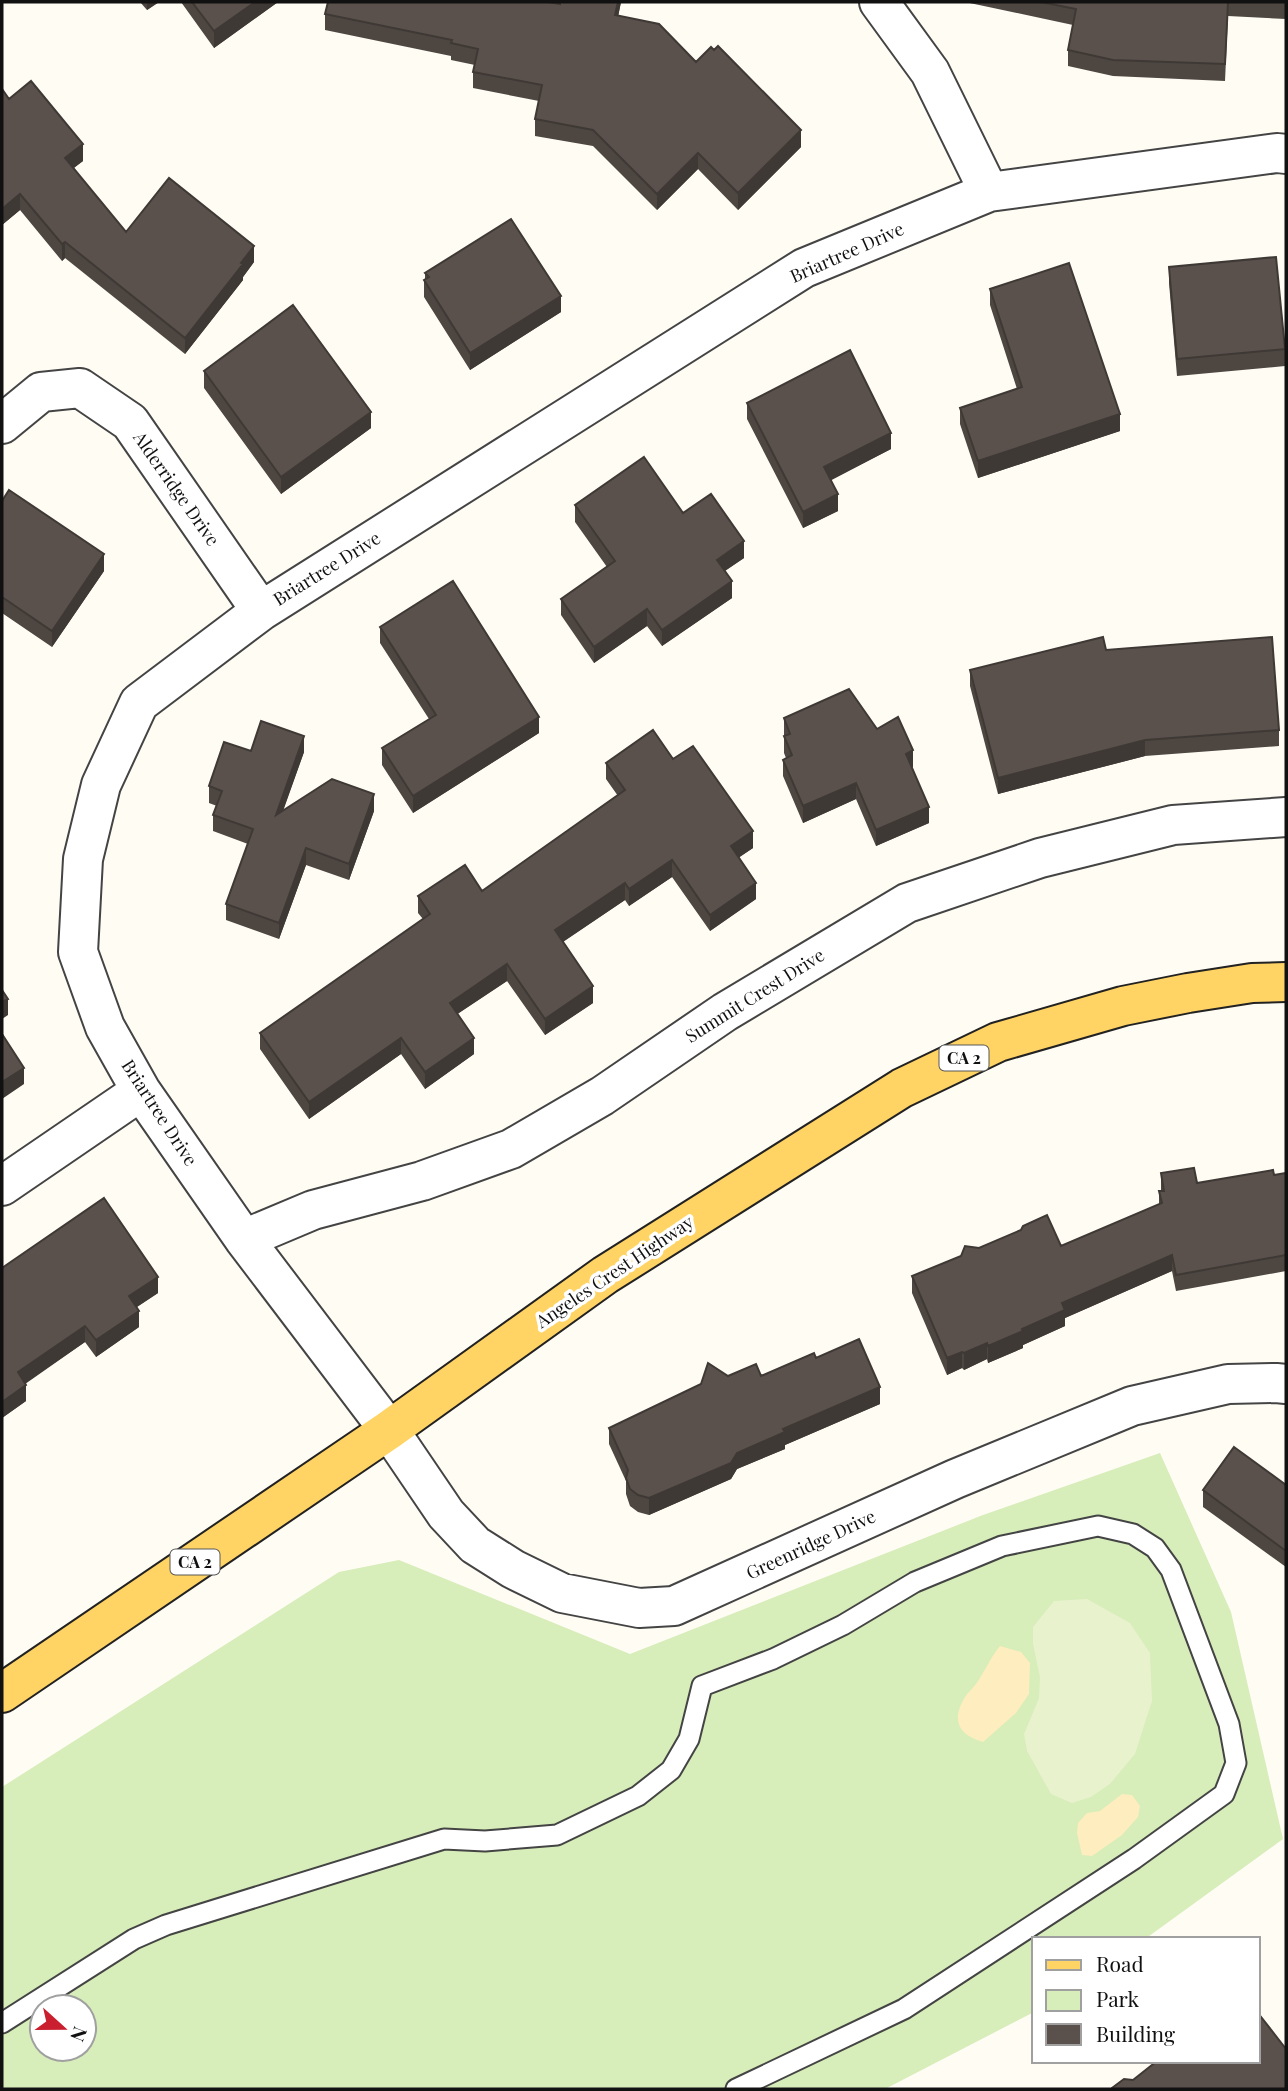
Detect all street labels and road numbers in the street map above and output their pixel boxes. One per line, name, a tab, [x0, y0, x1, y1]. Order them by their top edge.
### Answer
street label: Briartree Drive	[786, 216, 907, 288]
street label: Alderridge Drive	[128, 426, 225, 550]
street label: Briartree Drive	[268, 526, 385, 611]
street label: Summit Crest Drive	[680, 943, 829, 1048]
road number: CA 2	[940, 1046, 988, 1070]
street label: Briartree Drive	[117, 1055, 203, 1170]
street label: Angeles Crest Highway	[530, 1209, 698, 1333]
street label: Greenridge Drive	[742, 1504, 879, 1585]
road number: CA 2	[170, 1550, 220, 1574]

